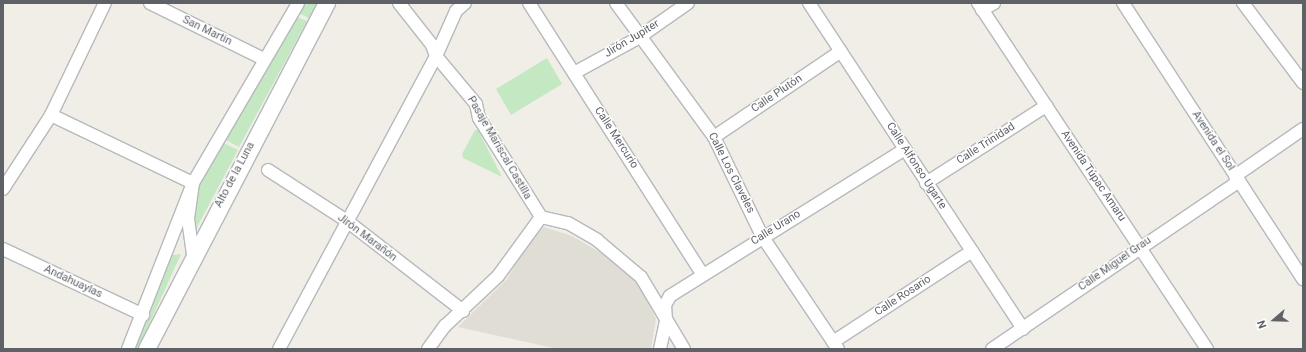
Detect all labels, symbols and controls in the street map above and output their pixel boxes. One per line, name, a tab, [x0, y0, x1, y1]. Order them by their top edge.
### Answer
street label: San Martin	[180, 13, 234, 49]
street label: Jirón Jupiter	[602, 17, 662, 61]
street label: Calle Plutón	[749, 72, 805, 116]
street label: Pasaje Mariscal Castilla	[464, 94, 534, 202]
street label: Calle Mercurio	[591, 105, 641, 171]
street label: Avenida el Sol	[1189, 109, 1237, 173]
street label: Calle Alfonso Ugarte	[883, 120, 949, 212]
street label: Calle Trinidad	[954, 120, 1018, 168]
street label: Avenida Túpac Amaru	[1058, 128, 1128, 224]
street label: Calle Los Claveles	[705, 131, 757, 215]
street label: Alto de la Luna	[212, 140, 258, 210]
street label: Calle Urano	[749, 208, 803, 248]
street label: Jirón Marañón	[335, 211, 399, 265]
street label: Calle Miguel Grau	[1076, 234, 1154, 294]
street label: Andahuaylas	[42, 263, 104, 301]
street label: Calle Rosario	[872, 273, 934, 319]
north arrow	[1254, 300, 1294, 340]
text: N	[1255, 318, 1270, 330]

